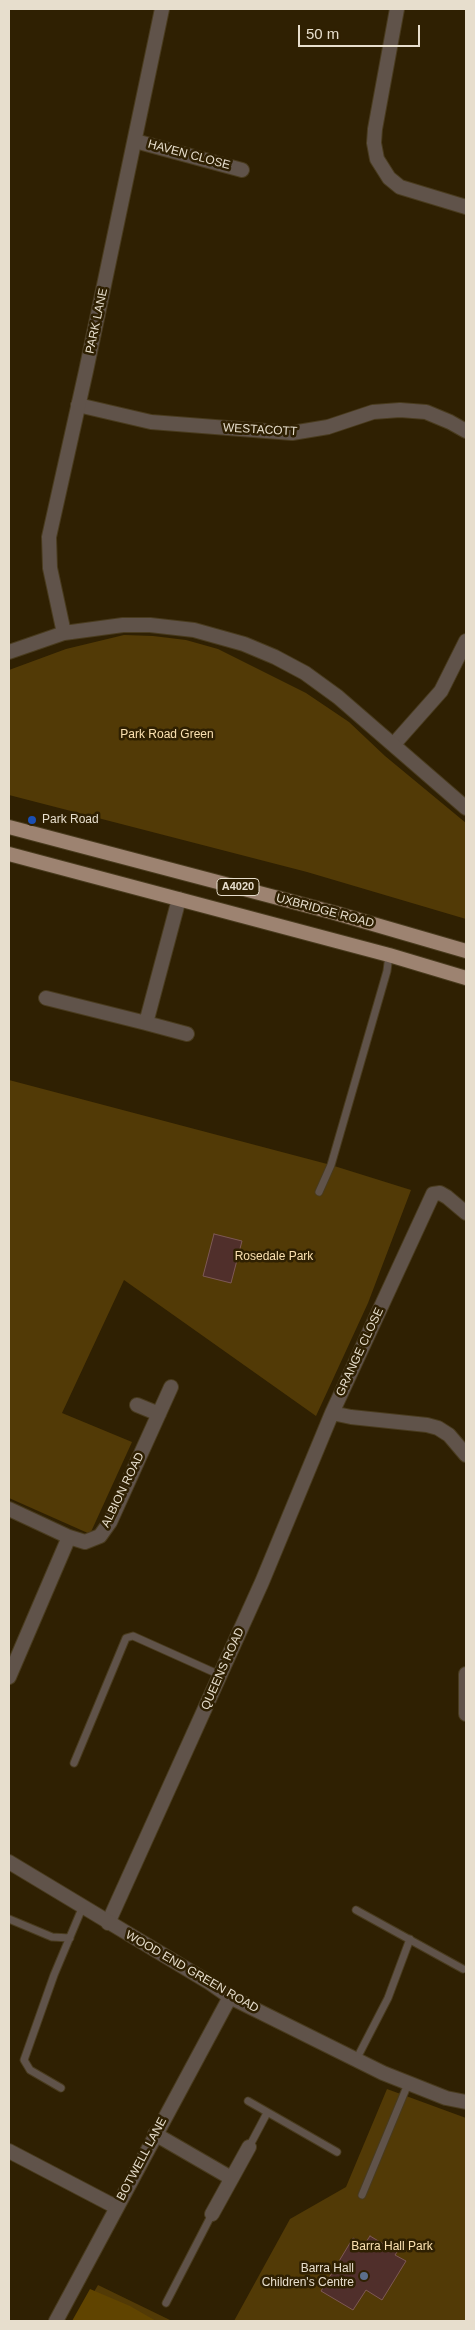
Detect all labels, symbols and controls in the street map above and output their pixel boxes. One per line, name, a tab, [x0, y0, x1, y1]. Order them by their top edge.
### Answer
scale bar	[300, 15, 422, 47]
text: 50 m	[306, 25, 339, 42]
street label: HAVEN CLOSE	[146, 137, 232, 173]
street label: PARK LANE	[83, 287, 111, 355]
street label: WESTACOTT	[222, 421, 298, 439]
park label: Park Road Green	[120, 728, 214, 742]
place label: Park Road	[42, 813, 99, 827]
marker: Park Road	[26, 814, 38, 826]
road number: A4020	[217, 879, 259, 896]
street label: UXBRIDGE ROAD	[275, 891, 375, 931]
park label: Rosedale Park	[235, 1250, 313, 1264]
street label: GRANGE CLOSE	[333, 1305, 387, 1399]
street label: ALBION ROAD	[99, 1450, 147, 1530]
street label: QUEENS ROAD	[198, 1626, 248, 1712]
street label: WOOD END GREEN ROAD	[123, 1928, 261, 2016]
street label: BOTWELL LANE	[114, 2115, 170, 2203]
park label: Barra Hall Park	[351, 2240, 433, 2254]
place label: Barra Hall Children's Centre	[262, 2262, 354, 2290]
marker: Barra Hall Children's Centre	[358, 2270, 370, 2282]

